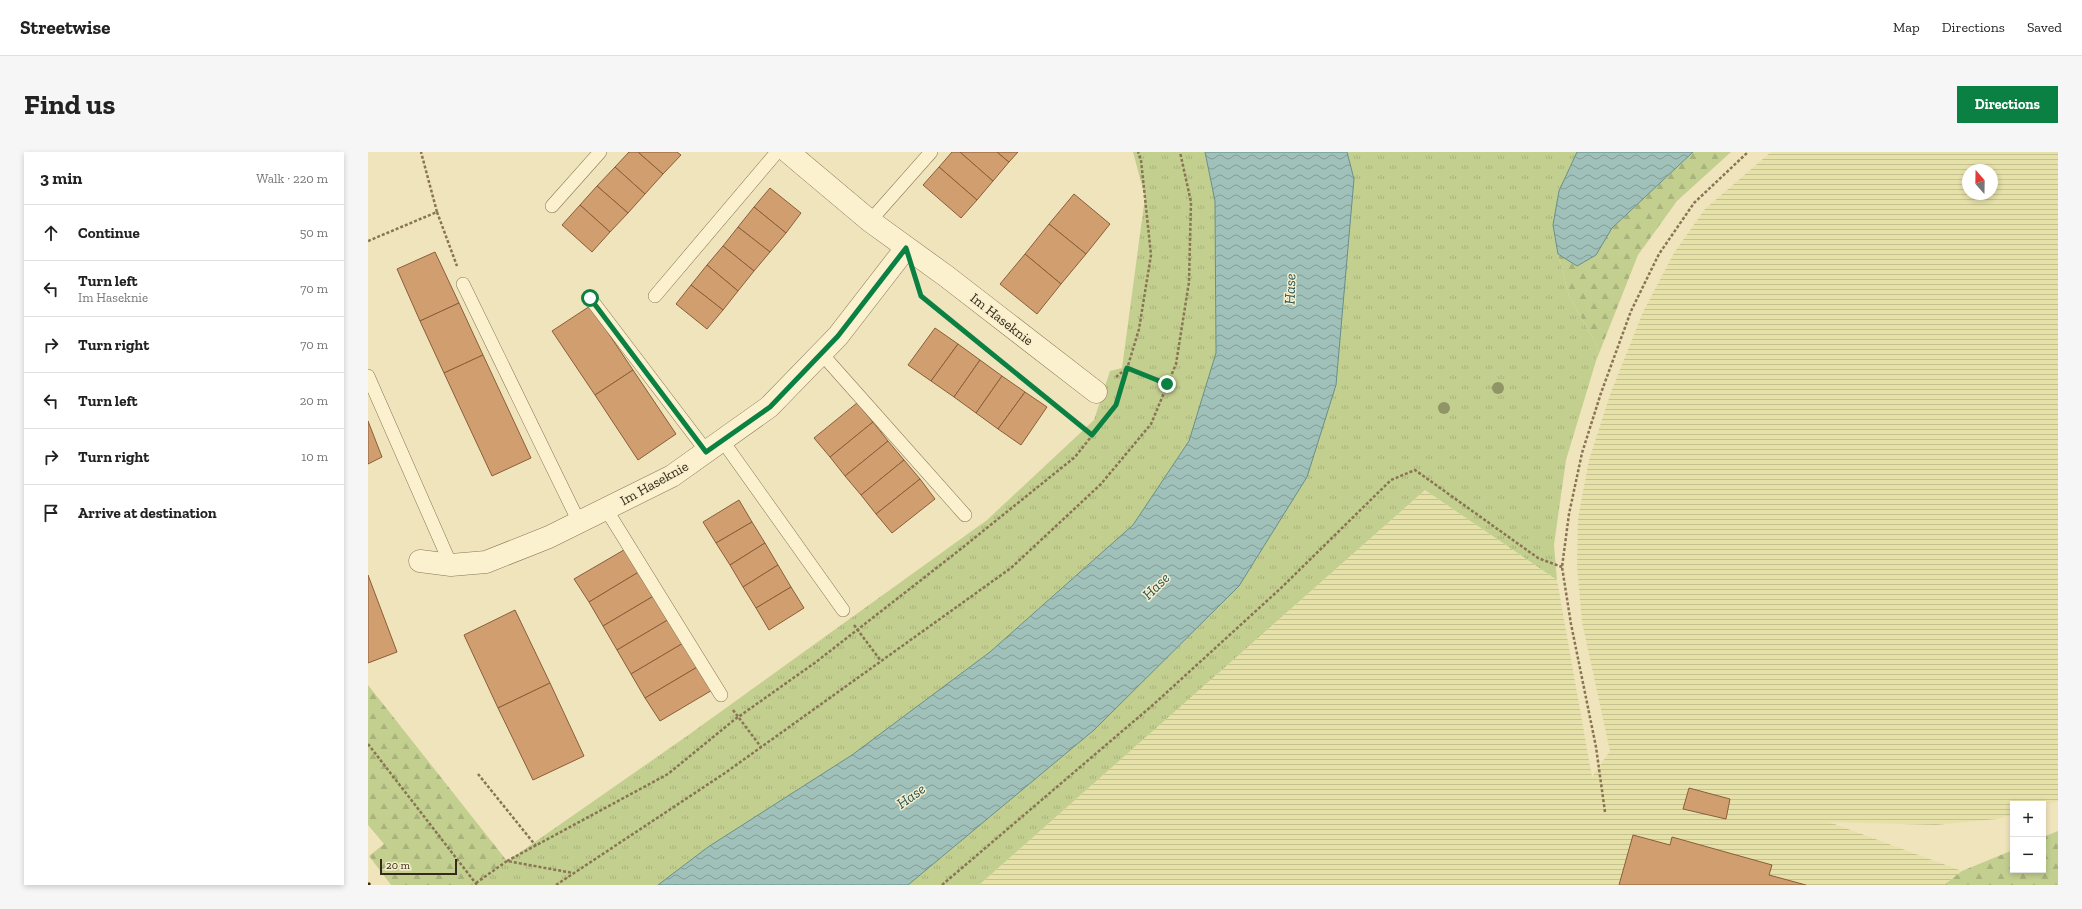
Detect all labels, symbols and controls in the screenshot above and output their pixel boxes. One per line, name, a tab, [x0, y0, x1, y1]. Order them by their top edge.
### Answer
text: Streetwise	[20, 16, 110, 39]
text: Map	[1893, 19, 1920, 36]
text: Directions	[1942, 19, 2005, 36]
text: Saved	[2027, 19, 2062, 36]
button: Directions	[1957, 86, 2058, 123]
text: Find us	[24, 88, 115, 121]
north arrow	[1962, 164, 1998, 200]
text: 3 min	[40, 168, 82, 188]
text: Walk · 220 m	[256, 171, 328, 186]
icon: ahead	[40, 222, 62, 244]
text: Continue	[78, 224, 140, 242]
text: 50 m	[300, 225, 328, 240]
text: Turn left	[78, 272, 138, 290]
water label: Hase	[1280, 273, 1300, 305]
icon: left	[40, 278, 62, 300]
text: 70 m	[300, 281, 328, 296]
route start	[581, 289, 599, 307]
street label: Im Haseknie	[967, 289, 1037, 350]
text: Im Haseknie	[78, 290, 148, 305]
icon: right	[40, 334, 62, 356]
text: Turn right	[78, 336, 149, 354]
text: 70 m	[300, 337, 328, 352]
route end	[1158, 375, 1176, 393]
icon: left	[40, 390, 62, 412]
text: Turn left	[78, 392, 138, 410]
text: 20 m	[300, 393, 328, 408]
icon: right	[40, 446, 62, 468]
text: Turn right	[78, 448, 149, 466]
text: 10 m	[301, 449, 328, 464]
street label: Im Haseknie	[617, 458, 692, 509]
icon: arrive	[40, 502, 62, 524]
text: Arrive at destination	[78, 504, 217, 522]
water label: Hase	[1139, 569, 1173, 603]
water label: Hase	[893, 780, 929, 812]
map controls	[2010, 801, 2046, 873]
button: +	[2010, 801, 2046, 837]
button: −	[2010, 837, 2046, 873]
scale bar	[380, 857, 457, 876]
text: 20 m	[386, 859, 410, 872]

